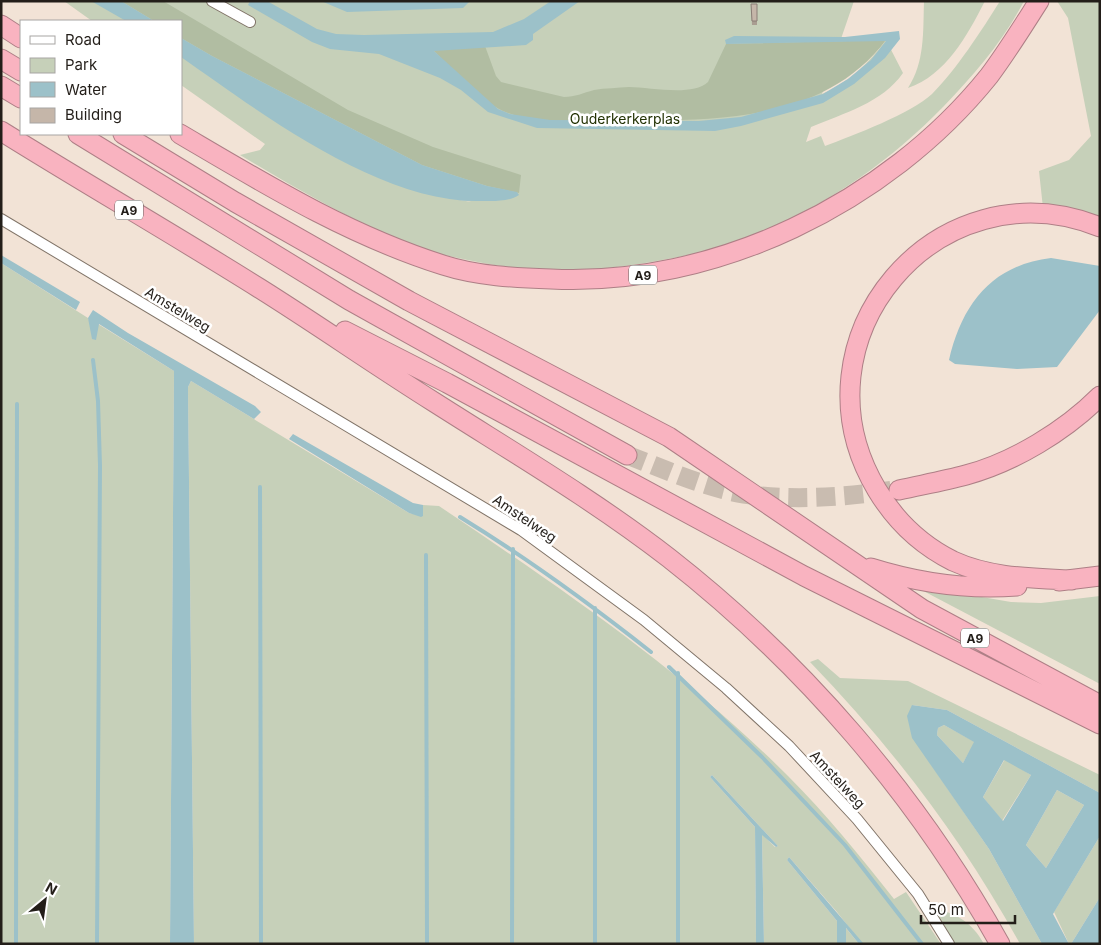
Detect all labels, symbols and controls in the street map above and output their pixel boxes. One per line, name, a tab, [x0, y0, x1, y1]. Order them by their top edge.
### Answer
legend	[20, 20, 182, 135]
text: Road	[65, 30, 101, 49]
text: Park	[65, 55, 98, 74]
text: Water	[65, 80, 107, 99]
text: Building	[65, 105, 122, 124]
park label: Ouderkerkerplas	[570, 110, 680, 127]
road number: A9	[115, 200, 143, 220]
road number: A9	[629, 266, 657, 284]
street label: Amstelweg	[142, 283, 214, 335]
street label: Amstelweg	[490, 490, 560, 546]
road number: A9	[961, 628, 989, 648]
street label: Amstelweg	[807, 746, 869, 812]
north arrow	[20, 875, 70, 925]
text: N	[43, 878, 60, 898]
scale bar	[921, 892, 1015, 924]
text: 50 m	[928, 900, 964, 919]

